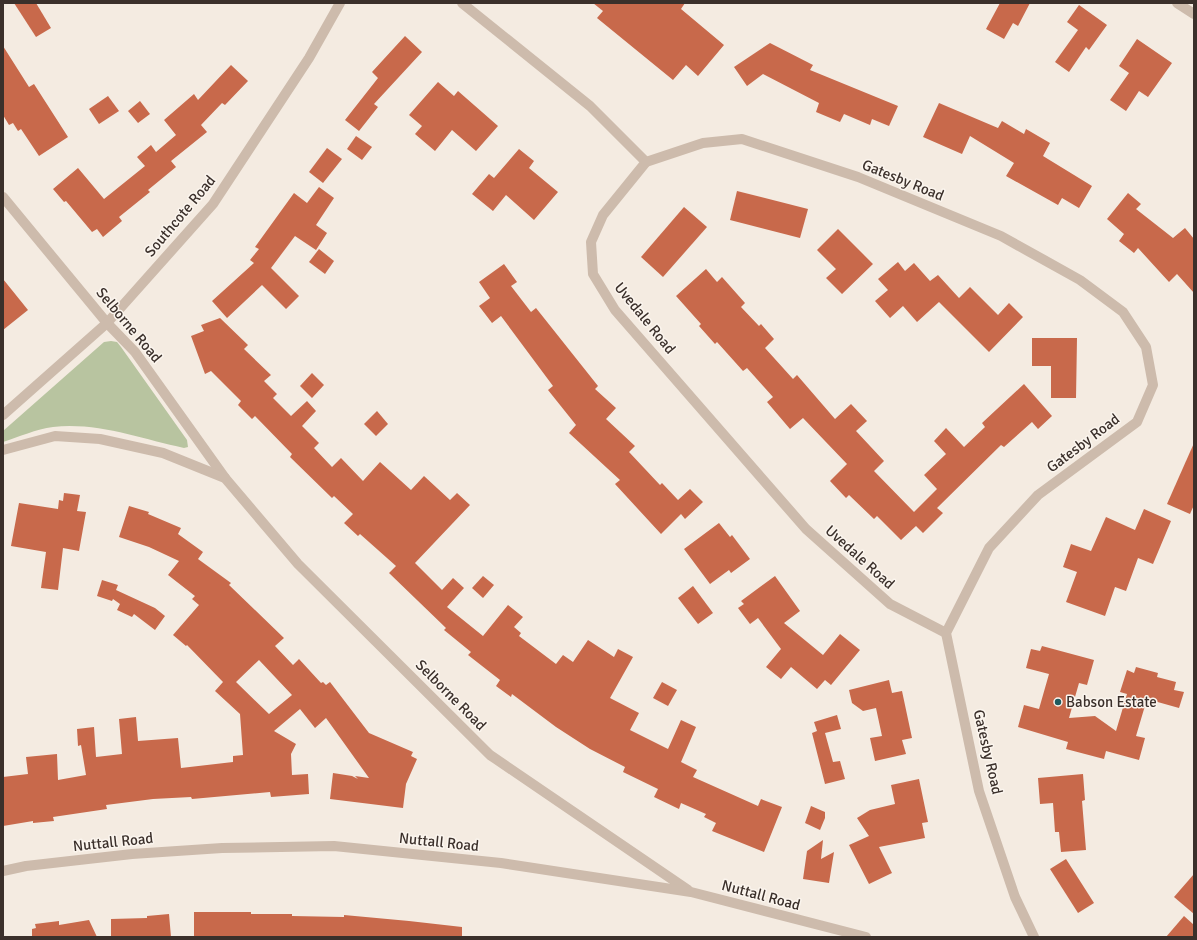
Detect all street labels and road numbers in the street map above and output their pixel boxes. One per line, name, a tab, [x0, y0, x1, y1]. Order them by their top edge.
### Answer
street label: Gatesby Road	[859, 155, 947, 205]
street label: Southcote Road	[141, 172, 219, 260]
street label: Uvedale Road	[611, 279, 679, 357]
street label: Selborne Road	[92, 284, 166, 366]
street label: Gatesby Road	[1043, 410, 1123, 476]
street label: Uvedale Road	[822, 521, 898, 593]
street label: Selborne Road	[412, 656, 490, 734]
street label: Gatesby Road	[969, 708, 1007, 796]
street label: Nuttall Road	[72, 829, 154, 855]
street label: Nuttall Road	[398, 829, 480, 855]
street label: Nuttall Road	[720, 876, 802, 914]

